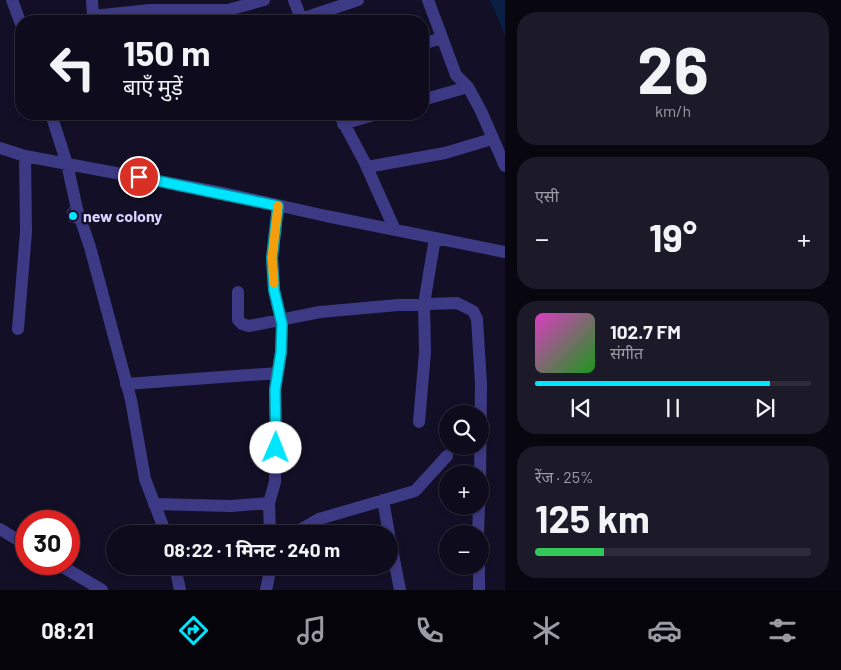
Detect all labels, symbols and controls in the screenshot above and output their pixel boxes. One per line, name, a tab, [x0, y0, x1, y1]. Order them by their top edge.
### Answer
text: 26	[637, 29, 709, 107]
text: 150 m	[123, 31, 210, 73]
icon: left	[40, 35, 105, 100]
text: बाएँ मुड़ें	[123, 73, 183, 99]
text: km/h	[655, 101, 691, 120]
pin	[118, 156, 160, 198]
icon: arrive	[125, 163, 153, 191]
text: एसी	[535, 186, 559, 205]
place label: new colony	[83, 206, 162, 225]
marker: new colony	[67, 210, 79, 222]
text: 19°	[649, 214, 697, 260]
text: −	[535, 221, 549, 255]
text: +	[797, 221, 811, 255]
text: 102.7 FM	[610, 320, 681, 343]
text: संगीत	[610, 343, 643, 362]
icon: previous	[567, 394, 595, 422]
icon: pause	[659, 394, 687, 422]
icon: next	[751, 394, 779, 422]
map controls	[439, 405, 489, 575]
button: search	[439, 405, 489, 455]
position arrow	[249, 421, 301, 473]
button: +	[439, 465, 489, 515]
text: रेंज · 25%	[535, 467, 594, 486]
text: 125 km	[535, 495, 650, 541]
speed limit sign: 30	[15, 510, 80, 575]
button: −	[439, 525, 489, 575]
text: 08:22 · 1 मिनट · 240 m	[164, 538, 340, 561]
icon: directions	[176, 613, 211, 648]
icon: music	[294, 613, 329, 648]
icon: phone	[412, 613, 447, 648]
icon: climate	[529, 613, 564, 648]
icon: car	[647, 613, 682, 648]
icon: filters	[765, 613, 800, 648]
text: 08:21	[41, 617, 94, 643]

